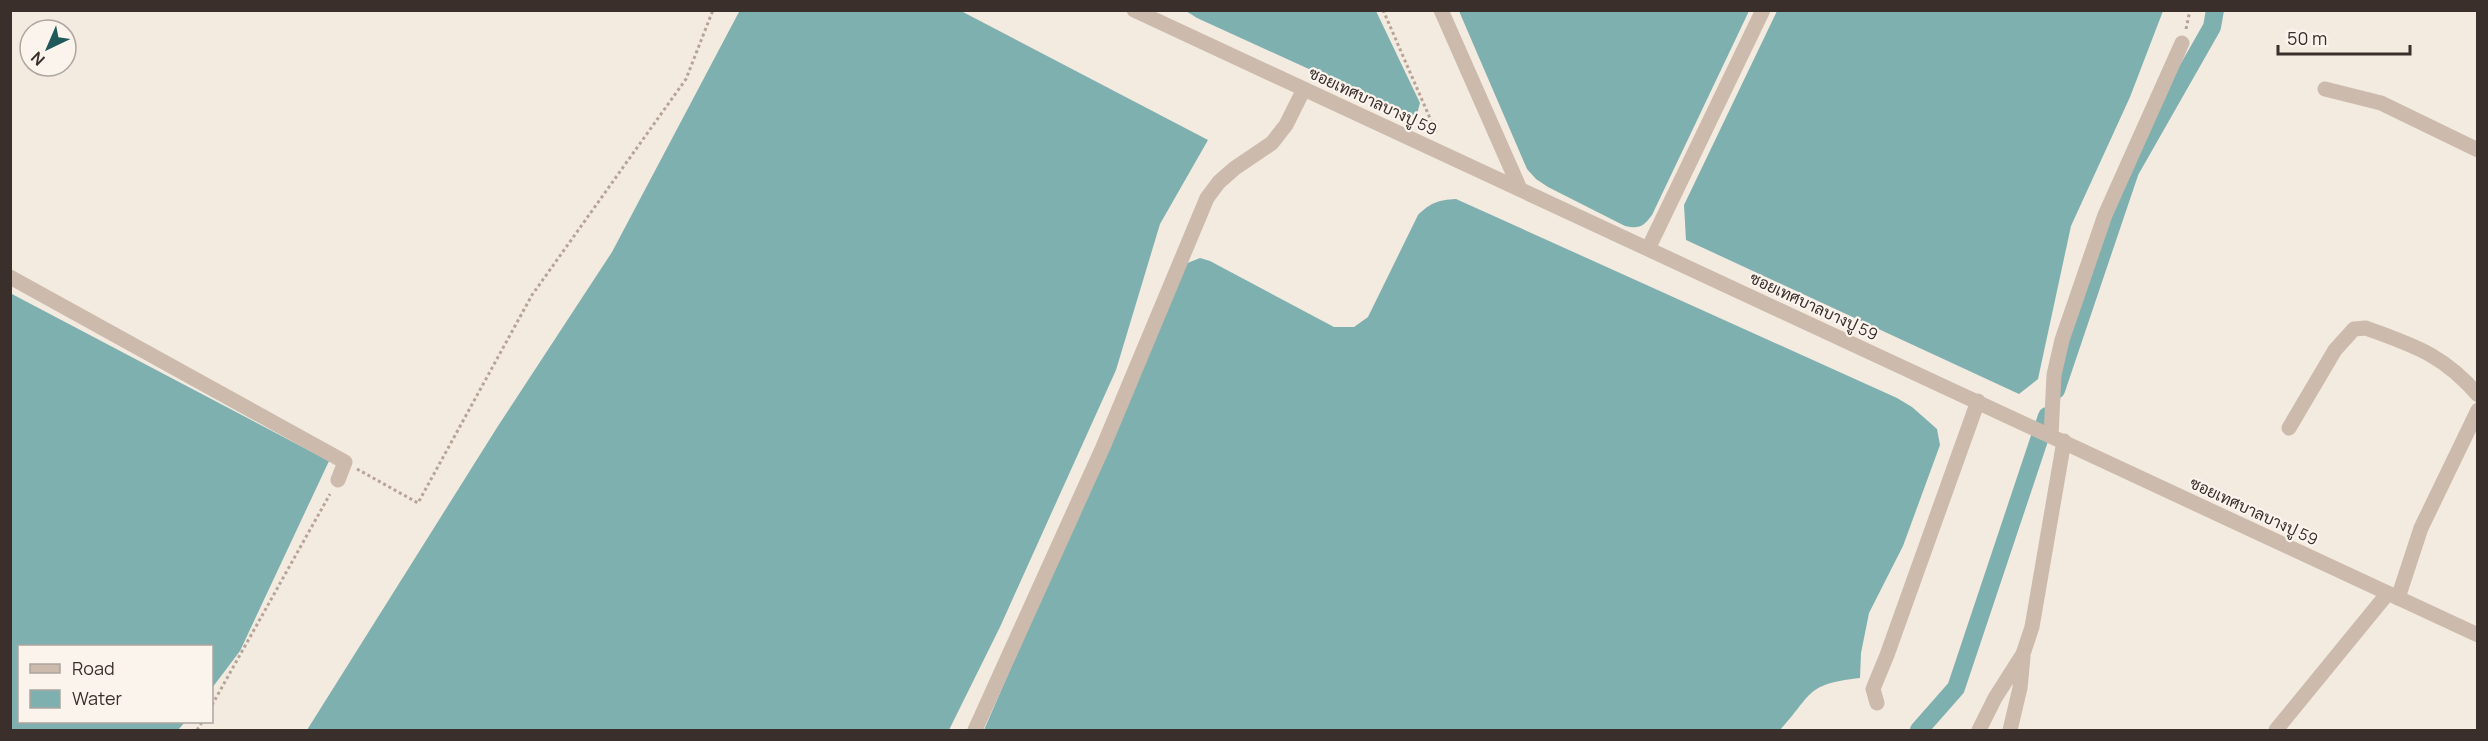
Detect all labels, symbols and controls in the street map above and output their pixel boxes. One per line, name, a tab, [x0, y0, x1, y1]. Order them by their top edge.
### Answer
north arrow	[18, 18, 78, 78]
scale bar	[2278, 18, 2410, 56]
text: 50 m	[2287, 26, 2327, 50]
text: N	[26, 47, 49, 71]
street label: ซอยเทศบาลบางปู 59	[1305, 62, 1441, 141]
street label: ซอยเทศบาลบางปู 59	[1746, 267, 1882, 346]
street label: ซอยเทศบาลบางปู 59	[2186, 472, 2322, 551]
legend	[18, 645, 213, 723]
text: Road	[72, 656, 115, 680]
text: Water	[72, 686, 122, 710]

